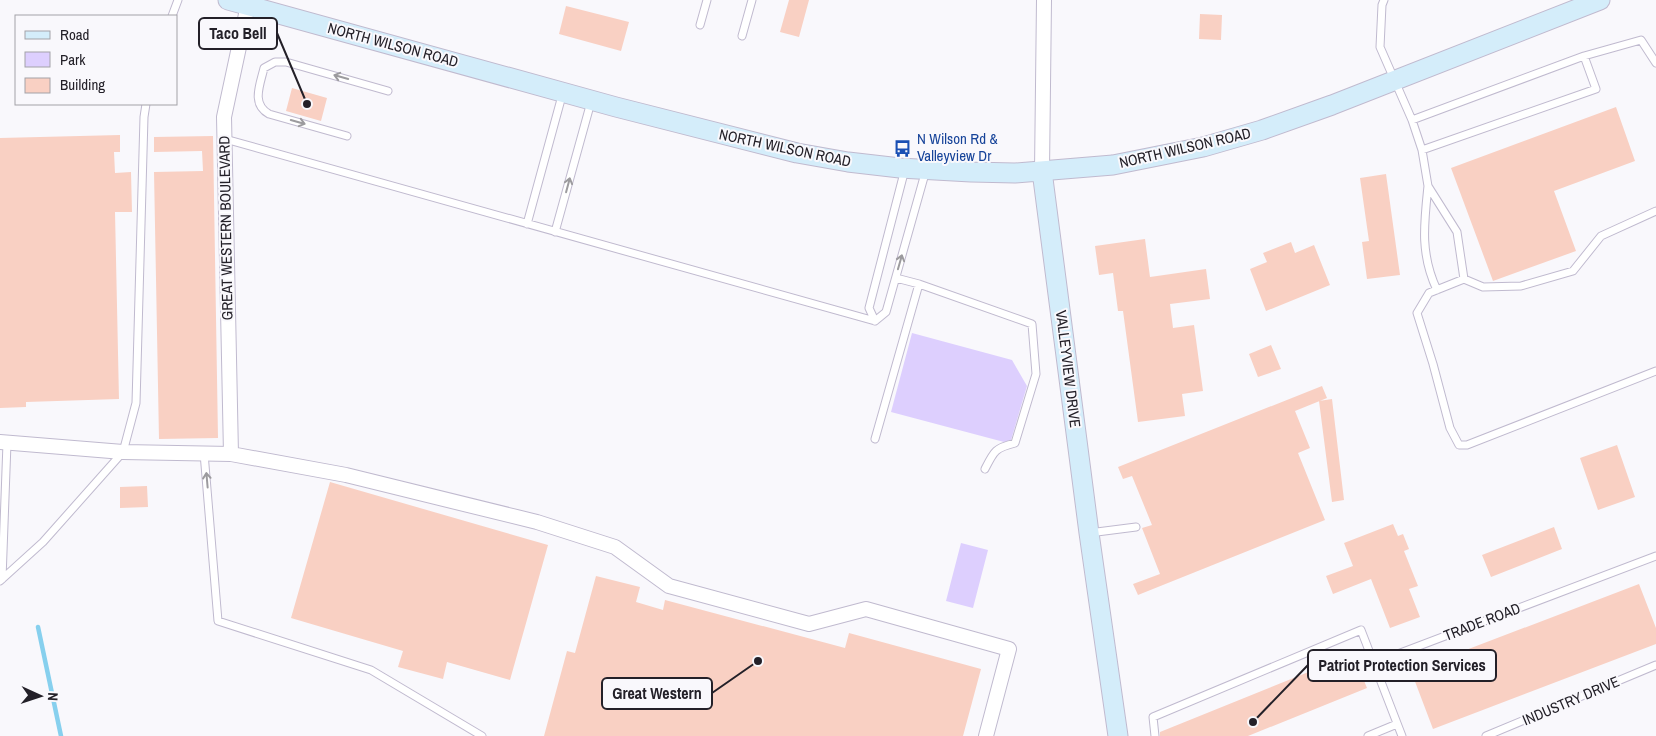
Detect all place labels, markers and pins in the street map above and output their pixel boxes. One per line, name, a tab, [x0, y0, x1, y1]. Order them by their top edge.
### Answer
callout: Taco Bell	[199, 18, 277, 49]
place label: N Wilson Rd & Valleyview Dr	[917, 128, 998, 166]
bus stop icon: N Wilson Rd & Valleyview Dr	[893, 138, 913, 158]
callout: Patriot Protection Services	[1308, 650, 1496, 681]
callout: Great Western	[602, 678, 712, 709]

